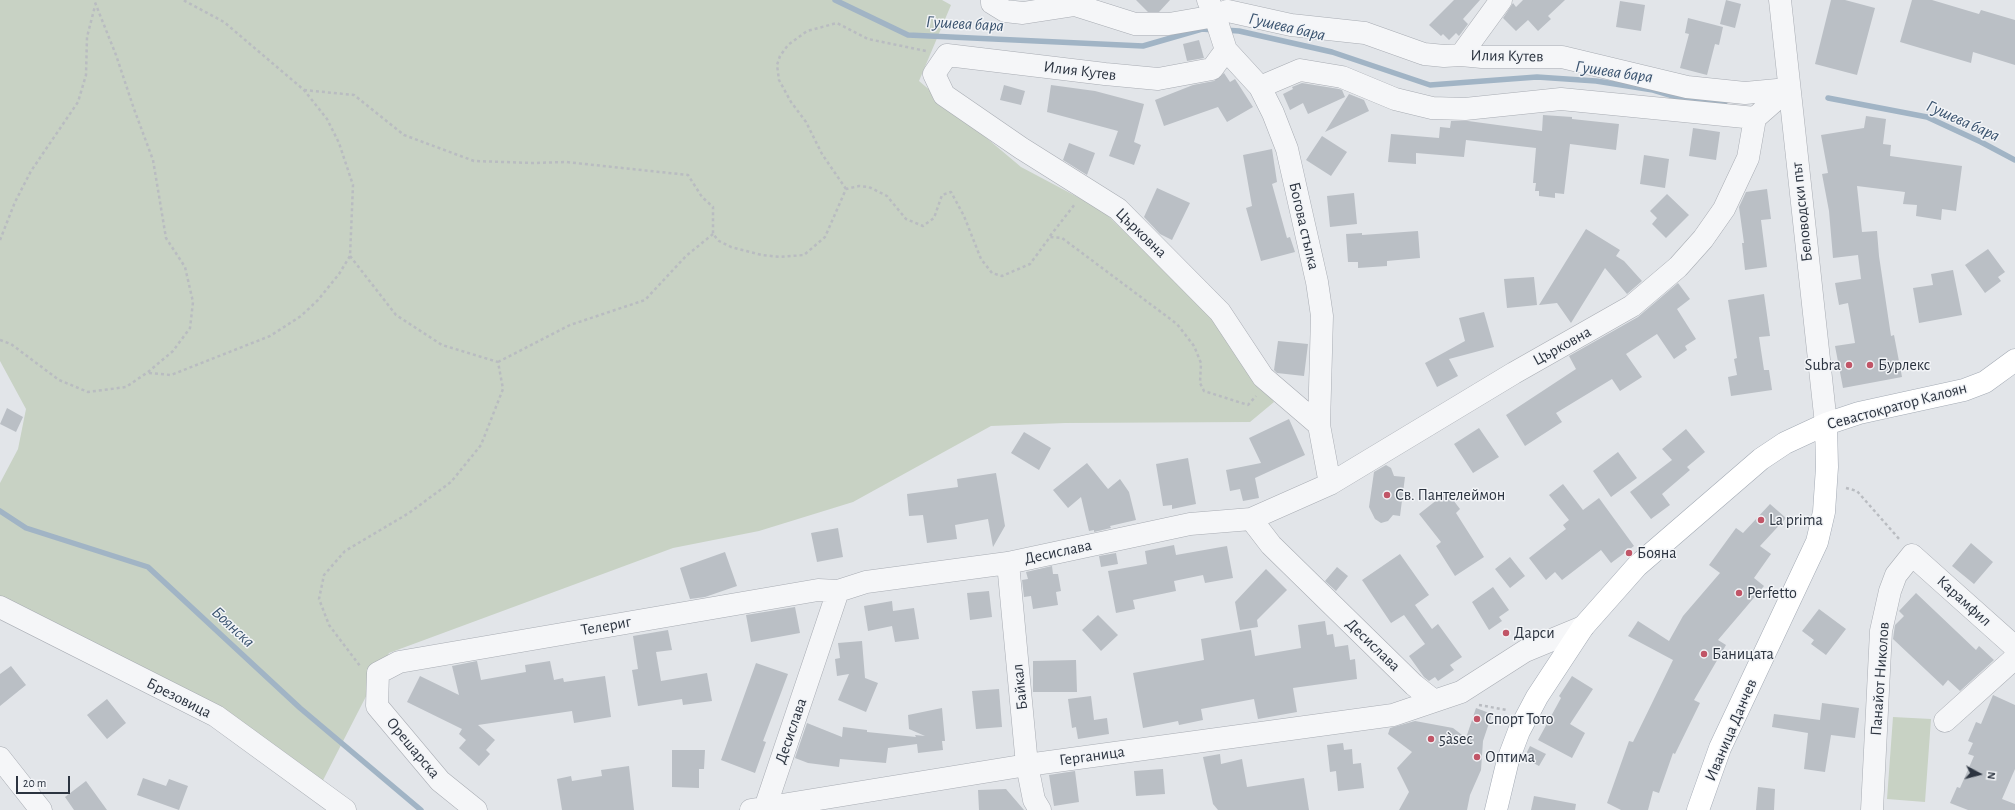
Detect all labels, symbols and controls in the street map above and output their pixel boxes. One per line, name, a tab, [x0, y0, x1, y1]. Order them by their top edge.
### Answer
water label: Гушева бара	[1247, 8, 1327, 46]
water label: Гушева бара	[926, 12, 1004, 36]
street label: Илия Кутев	[1470, 46, 1544, 66]
water label: Гушева бара	[1574, 56, 1654, 88]
street label: Илия Кутев	[1043, 57, 1117, 85]
water label: Гушева бара	[1923, 96, 2003, 146]
street label: Беловодски път	[1787, 161, 1817, 263]
street label: Богова стъпка	[1285, 180, 1323, 272]
street label: Църковна	[1111, 204, 1171, 262]
street label: Църковна	[1529, 322, 1595, 370]
place label: Subra	[1805, 355, 1841, 375]
place label: Бурлекс	[1878, 355, 1930, 375]
marker: Subra	[1844, 360, 1854, 370]
marker: Бурлекс	[1865, 360, 1875, 370]
street label: Севастократор Калоян	[1825, 378, 1969, 434]
place label: Св. Пантелеймон	[1395, 485, 1505, 505]
marker: Св. Пантелеймон	[1382, 490, 1392, 500]
place label: La prima	[1769, 510, 1823, 530]
marker: La prima	[1756, 515, 1766, 525]
street label: Десислава	[1023, 536, 1093, 568]
place label: Бояна	[1637, 543, 1677, 563]
marker: Бояна	[1624, 548, 1634, 558]
street label: Карамфил	[1933, 571, 1995, 631]
place label: Perfetto	[1747, 583, 1797, 603]
marker: Perfetto	[1734, 588, 1744, 598]
water label: Боянска	[207, 602, 259, 652]
street label: Телериг	[579, 612, 633, 640]
street label: Десислава	[1342, 614, 1404, 676]
street label: Панайот Николов	[1866, 621, 1894, 737]
place label: Дарси	[1514, 623, 1555, 643]
marker: Дарси	[1501, 628, 1511, 638]
place label: Баницата	[1712, 644, 1774, 664]
marker: Баницата	[1699, 649, 1709, 659]
street label: Байкал	[1008, 663, 1032, 711]
street label: Брезовица	[143, 674, 215, 722]
street label: Иваница Данчев	[1701, 676, 1761, 784]
street label: Десислава	[771, 696, 811, 766]
place label: Спорт Тото	[1485, 709, 1554, 729]
street label: Орешарска	[382, 714, 444, 782]
marker: Спорт Тото	[1472, 714, 1482, 724]
place label: 5àsec	[1439, 729, 1473, 749]
marker: 5àsec	[1426, 734, 1436, 744]
street label: Герганица	[1058, 742, 1126, 770]
place label: Оптима	[1485, 747, 1535, 767]
marker: Оптима	[1472, 752, 1482, 762]
north arrow	[1959, 754, 1999, 794]
scale bar	[18, 768, 72, 794]
text: N	[1985, 771, 1997, 780]
text: 20 m	[23, 777, 46, 789]

